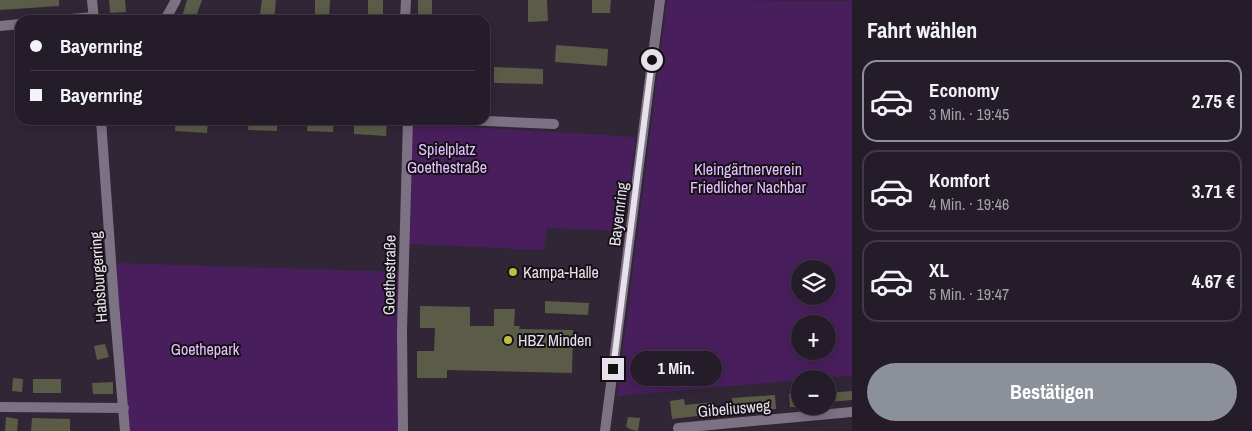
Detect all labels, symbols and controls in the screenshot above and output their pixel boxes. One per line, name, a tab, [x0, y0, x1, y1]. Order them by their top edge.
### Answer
text: Fahrt wählen	[867, 15, 977, 45]
text: Bayernring	[60, 33, 142, 59]
route start	[641, 49, 663, 71]
text: Economy	[929, 77, 999, 103]
icon: car	[869, 79, 914, 124]
text: Bayernring	[60, 82, 142, 108]
text: 2.75 €	[1192, 88, 1235, 114]
text: 3 Min. · 19:45	[929, 103, 1009, 125]
park label: Spielplatz Goethestraße	[407, 138, 487, 178]
park label: Kleingärtnerverein Friedlicher Nachbar	[690, 158, 807, 198]
text: Komfort	[929, 167, 990, 193]
icon: car	[869, 169, 914, 214]
text: 3.71 €	[1192, 178, 1235, 204]
street label: Bayernring	[603, 180, 633, 247]
text: 4 Min. · 19:46	[929, 193, 1009, 215]
street label: Habsburgerring	[84, 230, 112, 323]
street label: Goethestraße	[377, 235, 401, 315]
text: XL	[929, 257, 949, 283]
icon: car	[869, 259, 914, 304]
map controls	[791, 260, 836, 415]
button: layers	[791, 260, 836, 305]
place label: Kampa-Halle	[523, 261, 599, 283]
marker: Kampa-Halle	[507, 266, 519, 278]
text: 4.67 €	[1192, 268, 1235, 294]
text: 5 Min. · 19:47	[929, 283, 1009, 305]
button: +	[791, 315, 836, 360]
place label: HBZ Minden	[518, 329, 592, 351]
marker: HBZ Minden	[502, 334, 514, 346]
park label: Goethepark	[171, 338, 240, 360]
callout: 1 Min.	[630, 352, 723, 386]
text: 1 Min.	[657, 357, 695, 379]
route end	[602, 358, 624, 380]
button: Bestätigen	[867, 363, 1237, 421]
button: −	[791, 370, 836, 415]
street label: Gibeliusweg	[697, 394, 772, 422]

